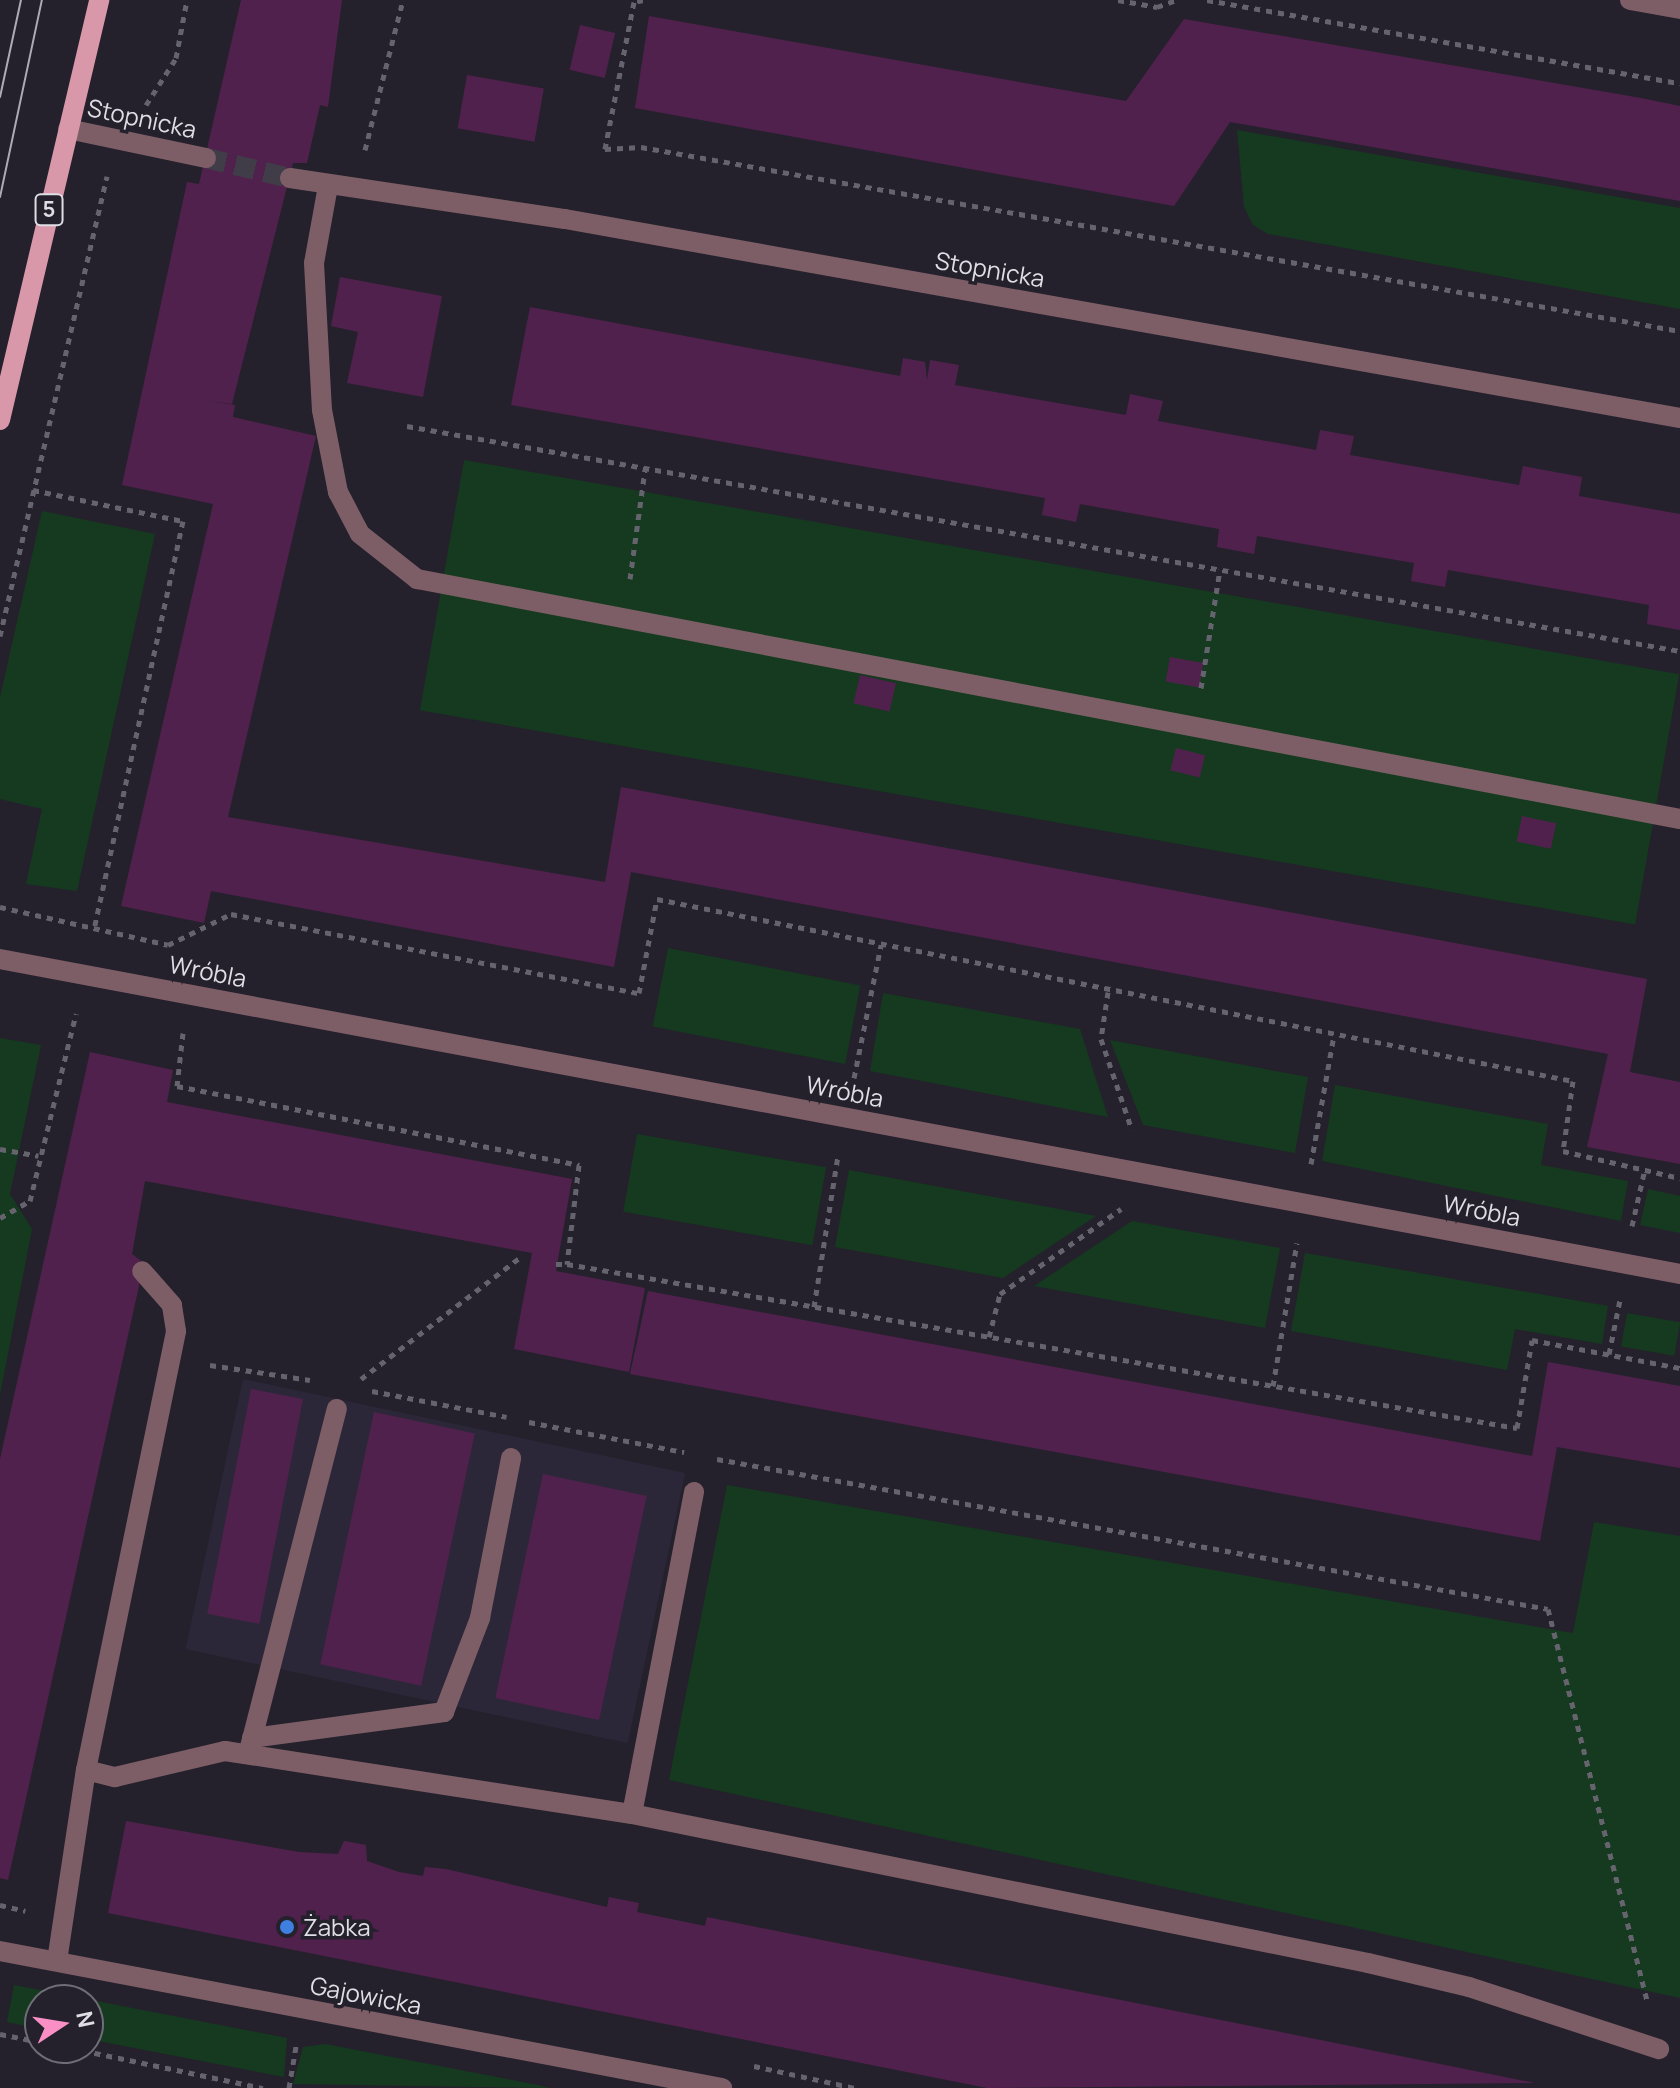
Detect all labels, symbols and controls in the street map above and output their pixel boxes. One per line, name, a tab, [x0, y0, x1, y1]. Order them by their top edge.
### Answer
street label: Stopnicka	[85, 92, 199, 144]
road number: 5	[33, 192, 65, 228]
street label: Stopnicka	[933, 245, 1047, 293]
street label: Wróbla	[167, 949, 249, 993]
street label: Wróbla	[804, 1069, 886, 1113]
street label: Wróbla	[1441, 1188, 1523, 1232]
place label: Żabka	[303, 1913, 371, 1941]
marker: Żabka	[278, 1918, 296, 1936]
street label: Gajowicka	[308, 1970, 424, 2020]
north arrow	[24, 1984, 104, 2064]
text: N	[69, 2009, 102, 2030]

